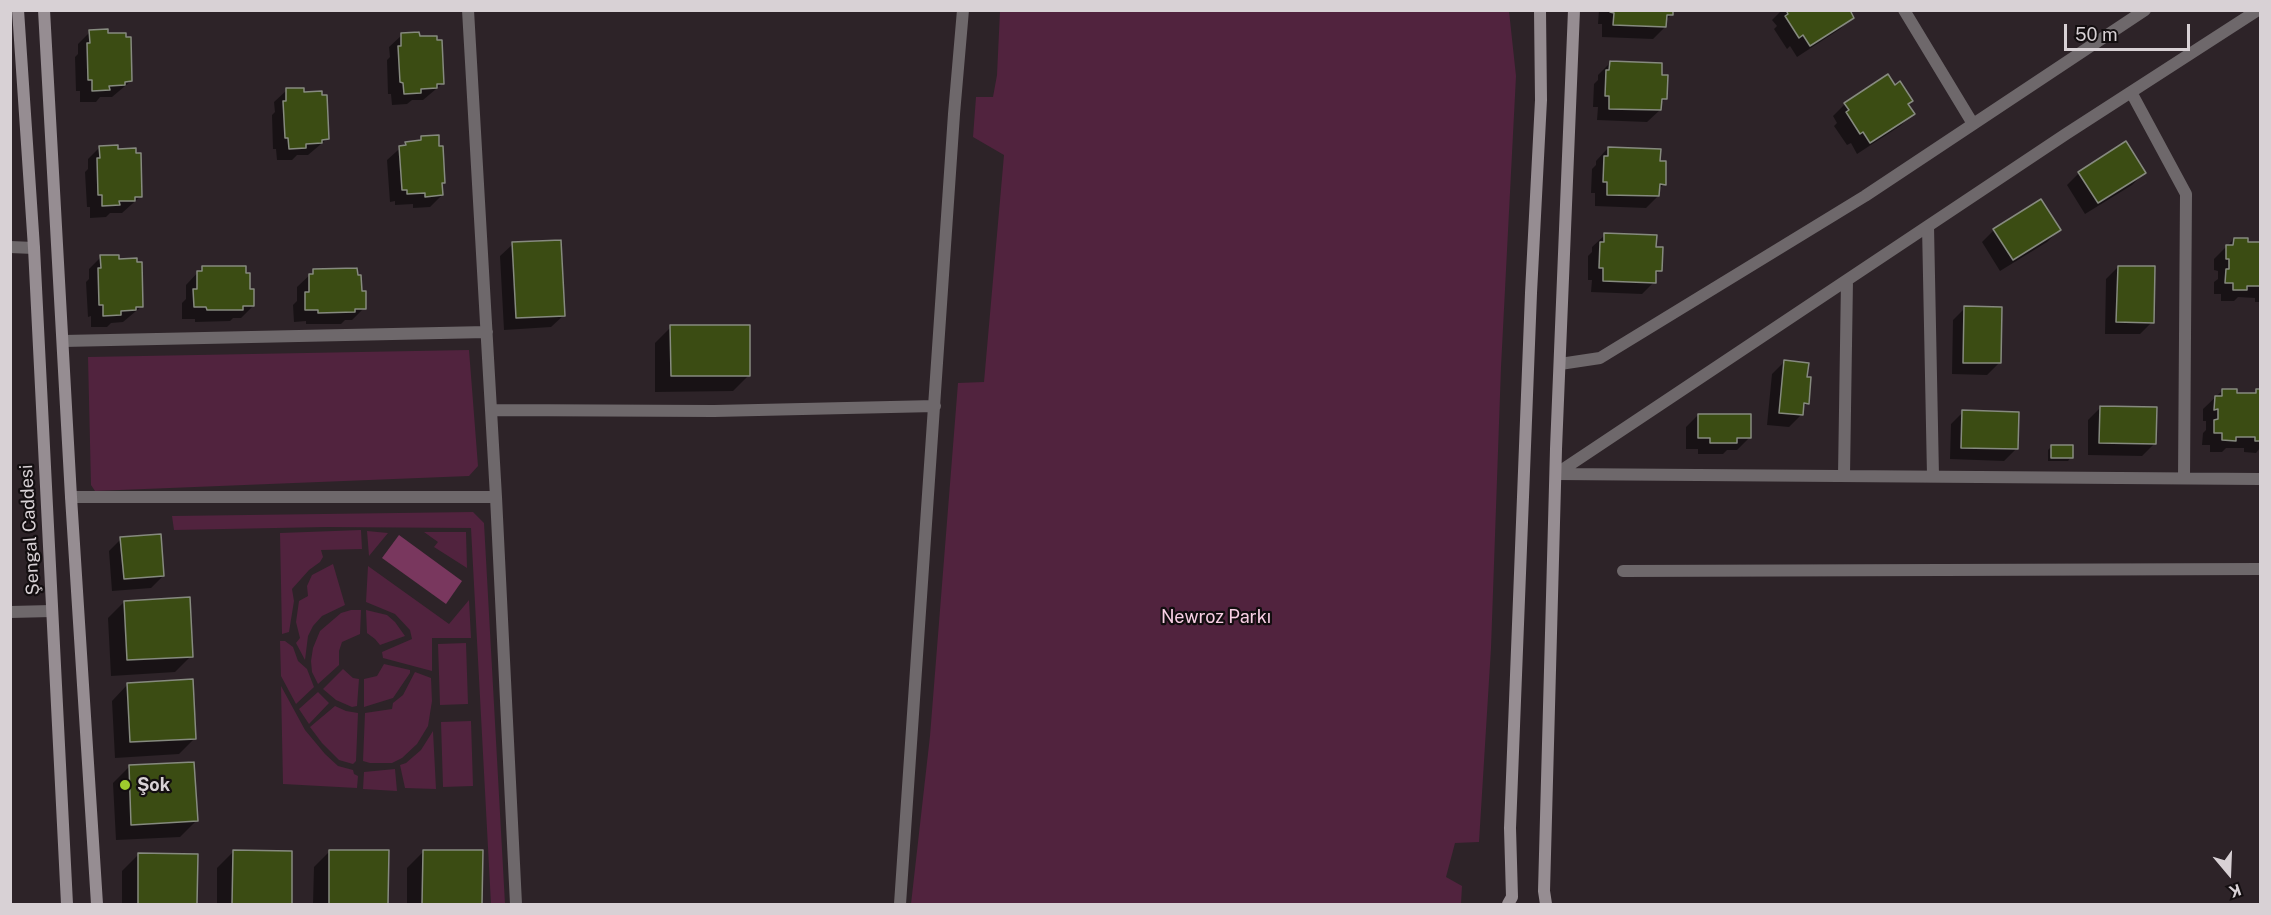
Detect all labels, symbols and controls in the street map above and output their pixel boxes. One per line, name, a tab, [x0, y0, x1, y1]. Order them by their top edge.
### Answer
scale bar	[2067, 12, 2193, 50]
text: 50 m	[2075, 24, 2118, 45]
street label: Şengal Caddesi	[16, 464, 44, 596]
park label: Newroz Parkı	[1161, 606, 1271, 628]
place label: Şok	[137, 774, 170, 796]
marker: Şok	[118, 778, 132, 792]
north arrow	[2199, 843, 2259, 903]
text: K	[2227, 880, 2244, 901]

